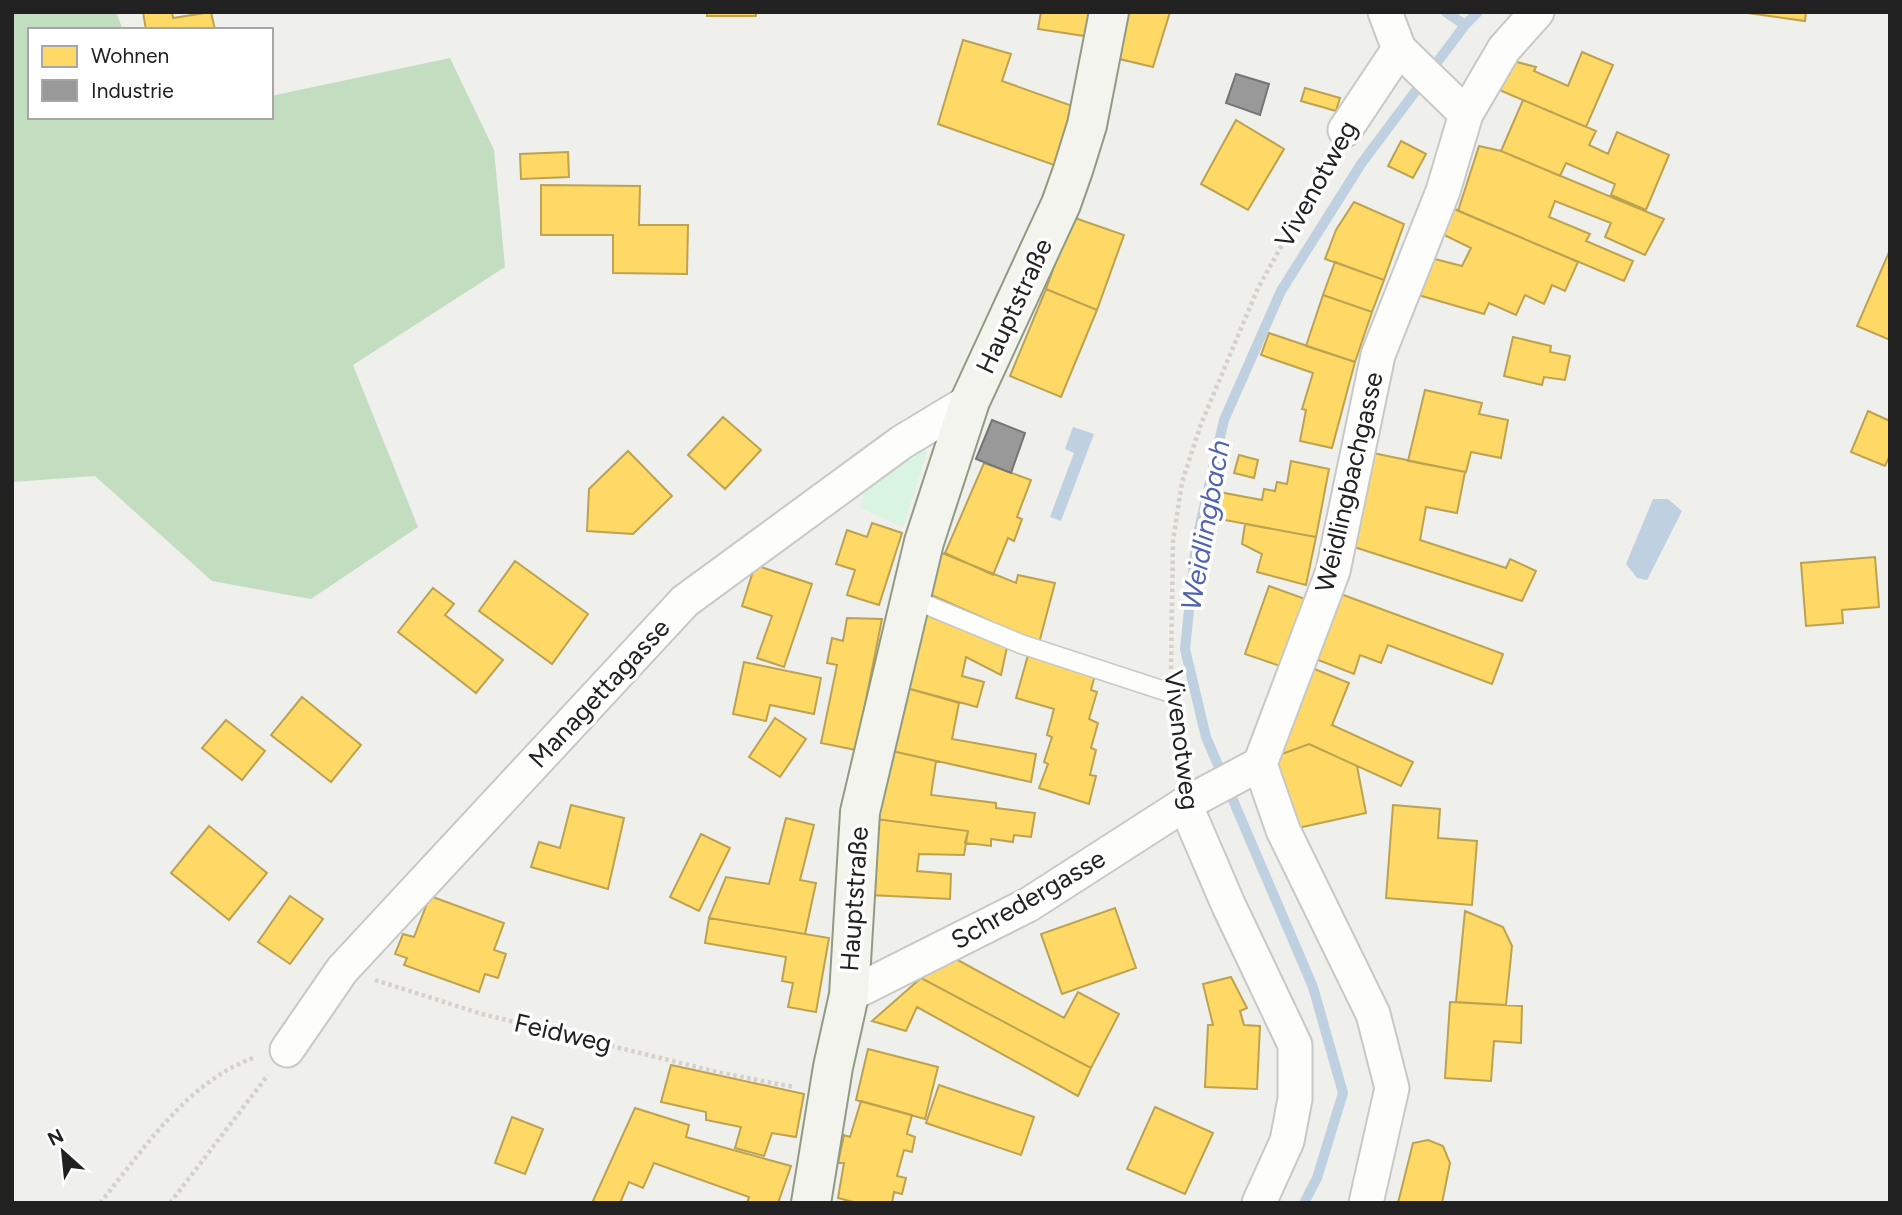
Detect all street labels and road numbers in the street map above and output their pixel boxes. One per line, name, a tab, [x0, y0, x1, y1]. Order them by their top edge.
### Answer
street label: Vivenotweg	[1268, 115, 1364, 253]
street label: Hauptstraße	[969, 233, 1059, 379]
street label: Weidlingbachgasse	[1308, 369, 1390, 595]
street label: Managettagasse	[522, 612, 676, 774]
street label: Vivenotweg	[1158, 668, 1206, 812]
street label: Hauptstraße	[833, 825, 875, 973]
street label: Schredergasse	[945, 842, 1111, 956]
street label: Feidweg	[511, 1006, 615, 1060]

